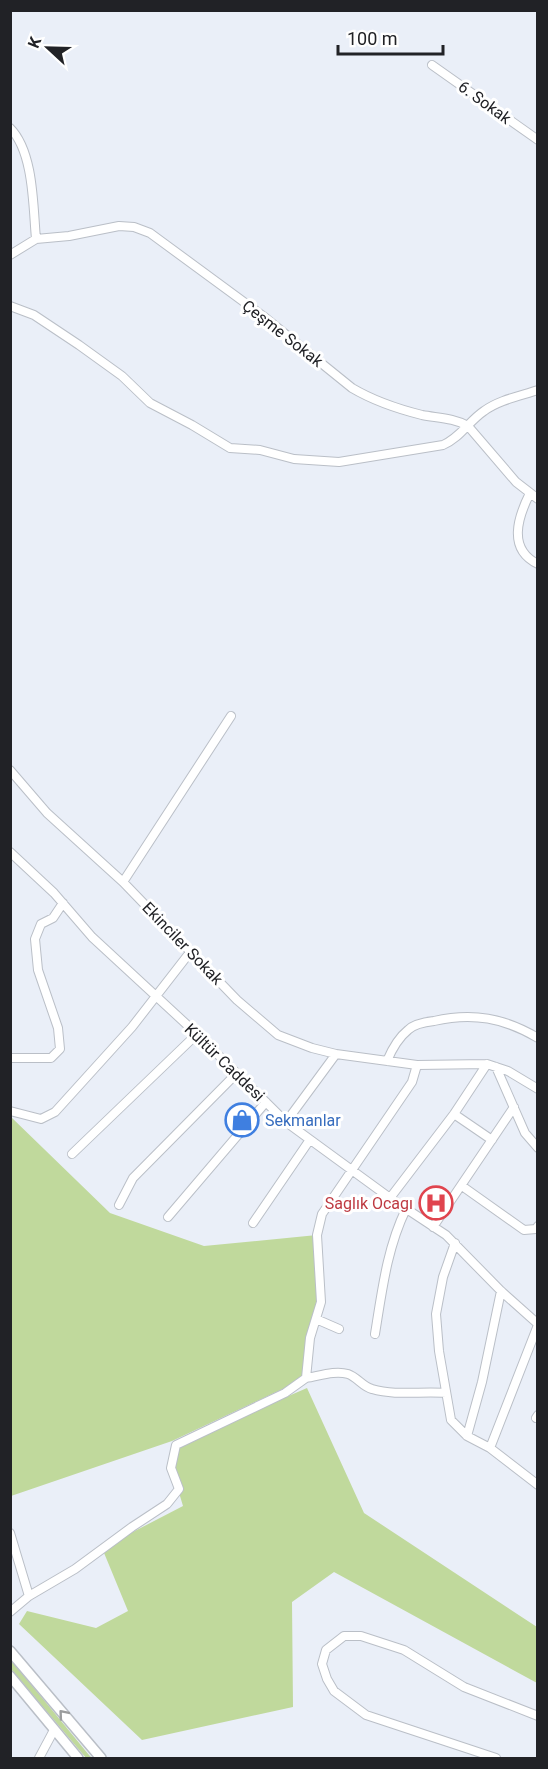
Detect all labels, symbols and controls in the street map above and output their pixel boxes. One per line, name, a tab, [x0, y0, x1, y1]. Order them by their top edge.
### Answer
north arrow	[18, 18, 78, 78]
scale bar	[338, 18, 443, 56]
text: 100 m	[347, 28, 398, 49]
text: K	[24, 34, 46, 51]
street label: 6. Sokak	[455, 77, 516, 128]
street label: Çeşme Sokak	[239, 296, 328, 371]
street label: Ekinciler Sokak	[138, 898, 227, 989]
street label: Kültür Caddesi	[181, 1019, 269, 1105]
shop icon: Sekmanlar	[224, 1102, 260, 1138]
place label: Sekmanlar	[265, 1111, 341, 1130]
hospital icon: Saglık Ocagı	[418, 1185, 454, 1221]
place label: Saglık Ocagı	[325, 1194, 413, 1213]
one-way arrow	[59, 1710, 70, 1721]

